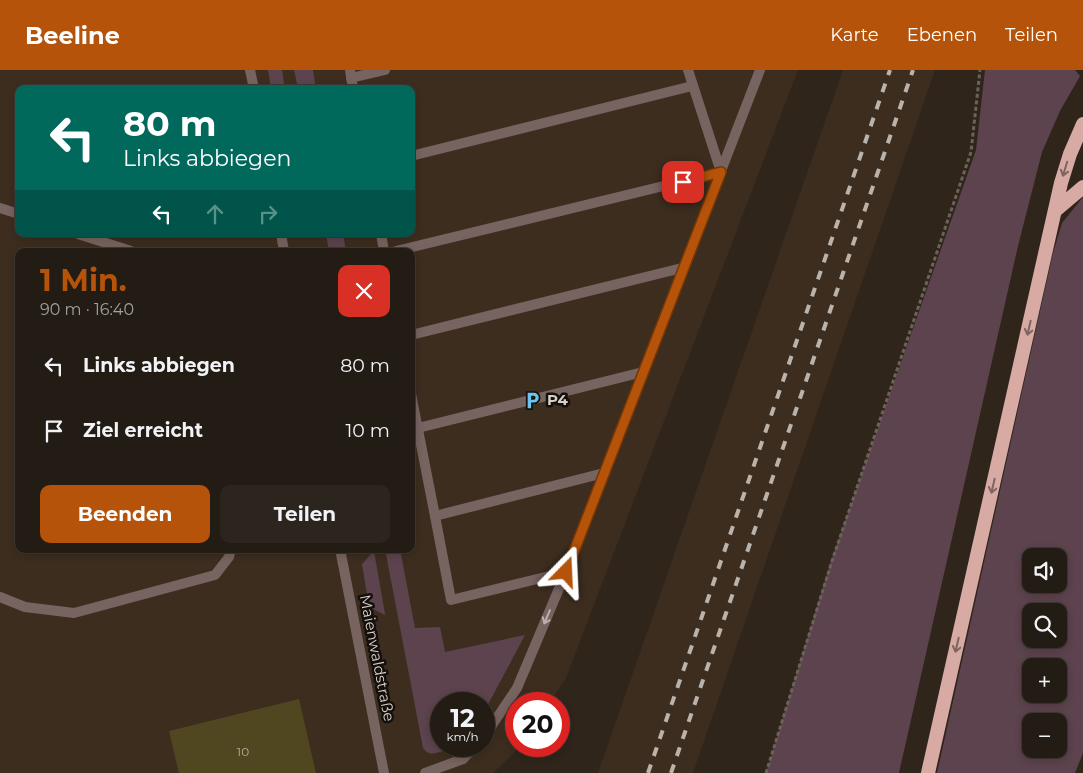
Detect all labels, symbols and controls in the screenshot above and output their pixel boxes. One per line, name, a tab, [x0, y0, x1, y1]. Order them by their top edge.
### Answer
text: Beeline	[25, 21, 120, 50]
text: Karte	[830, 24, 879, 46]
text: Ebenen	[907, 24, 977, 46]
text: Teilen	[1005, 24, 1058, 46]
text: 80 m	[123, 102, 217, 145]
icon: left	[40, 105, 105, 170]
text: Links abbiegen	[123, 145, 291, 172]
pin	[662, 161, 704, 203]
one-way arrow	[1060, 161, 1070, 177]
icon: arrive	[669, 168, 697, 196]
icon: left	[148, 200, 176, 228]
icon: ahead	[201, 200, 229, 228]
icon: right	[254, 200, 282, 228]
text: 1 Min.	[40, 262, 127, 299]
button: close	[338, 265, 390, 317]
text: 90 m · 16:40	[40, 300, 134, 319]
one-way arrow	[1024, 319, 1033, 335]
icon: left	[40, 352, 68, 380]
text: Links abbiegen	[83, 354, 235, 377]
text: 80 m	[340, 354, 390, 377]
parking icon: P4	[523, 390, 543, 410]
place label: P4	[547, 390, 569, 409]
icon: arrive	[40, 417, 68, 445]
text: Ziel erreicht	[83, 419, 203, 442]
text: 10 m	[345, 419, 390, 442]
one-way arrow	[988, 478, 997, 494]
button: Beenden	[40, 485, 210, 543]
button: Teilen	[220, 485, 390, 543]
position arrow	[539, 545, 591, 597]
map controls	[1022, 548, 1067, 758]
button: sound	[1022, 548, 1067, 593]
street label: Maienwaldstraße	[356, 593, 399, 723]
button: search	[1022, 603, 1067, 648]
one-way arrow	[542, 609, 552, 624]
one-way arrow	[952, 636, 961, 652]
button: +	[1022, 658, 1067, 703]
speed limit sign: 20	[505, 692, 570, 757]
text: 12	[450, 703, 475, 733]
button: −	[1022, 713, 1067, 758]
text: km/h	[446, 729, 479, 744]
house number: 10	[237, 744, 249, 759]

